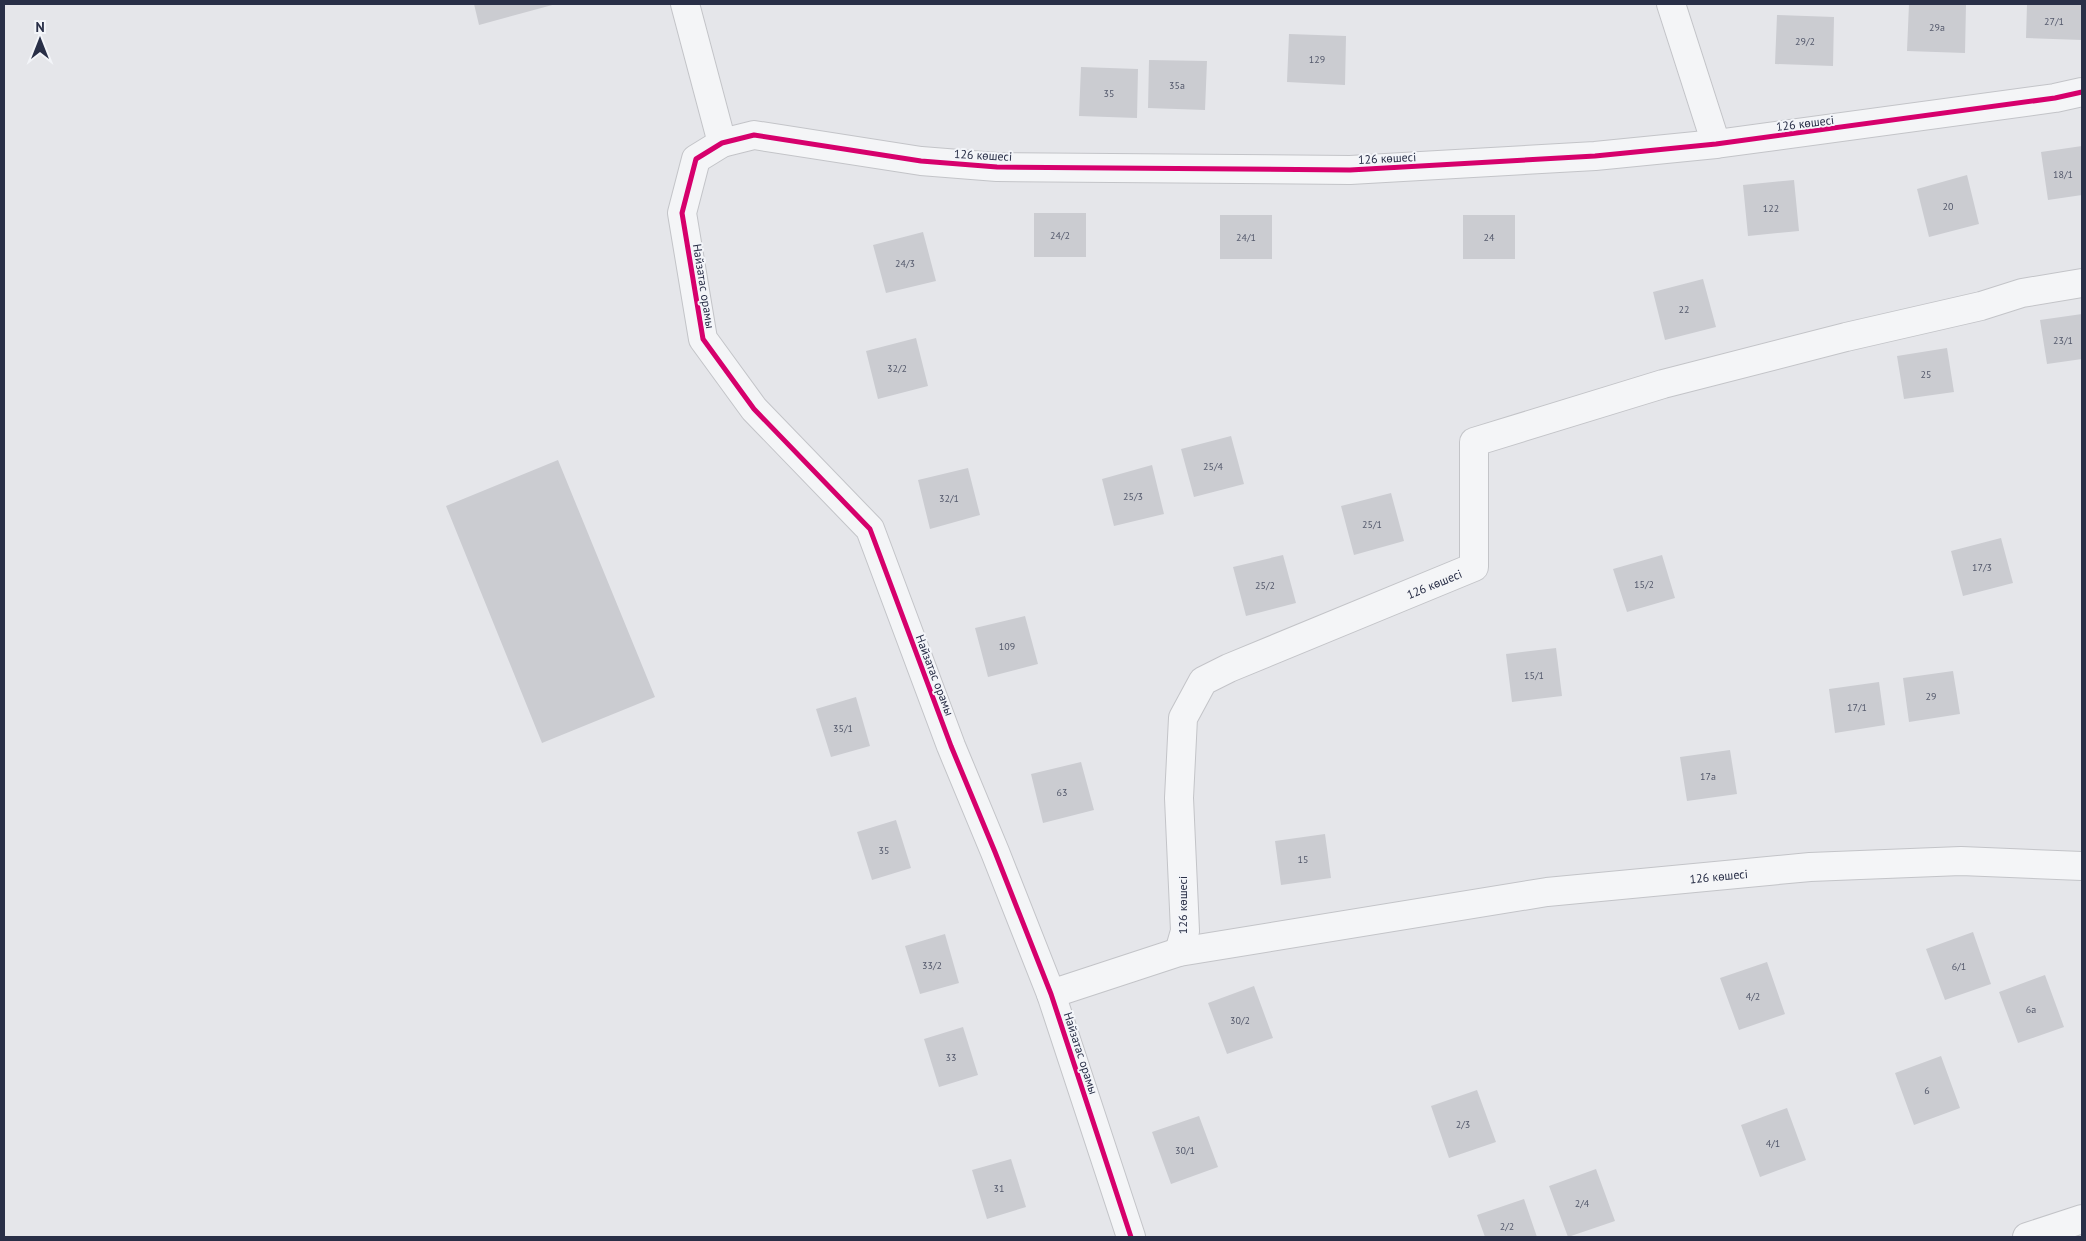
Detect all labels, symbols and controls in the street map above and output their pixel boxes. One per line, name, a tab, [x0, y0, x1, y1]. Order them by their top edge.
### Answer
north arrow	[15, 15, 65, 65]
house number: 27/1	[2044, 15, 2064, 28]
text: N	[35, 18, 45, 36]
house number: 29а	[1929, 21, 1945, 34]
house number: 29/2	[1795, 35, 1815, 48]
house number: 129	[1309, 53, 1325, 66]
house number: 35а	[1169, 79, 1185, 92]
house number: 35	[1104, 87, 1114, 100]
street label: 126 көшесі	[1775, 112, 1835, 134]
street label: 126 көшесі	[953, 146, 1013, 164]
street label: 126 көшесі	[1357, 149, 1417, 167]
house number: 18/1	[2053, 168, 2073, 181]
house number: 20	[1943, 200, 1954, 213]
house number: 122	[1763, 202, 1779, 215]
house number: 24/2	[1050, 229, 1070, 242]
house number: 24/1	[1236, 231, 1256, 244]
house number: 24	[1484, 231, 1495, 244]
street label: Найзатас орамы	[690, 243, 718, 329]
house number: 24/3	[895, 257, 915, 270]
house number: 22	[1679, 303, 1689, 316]
house number: 23/1	[2053, 334, 2073, 347]
house number: 32/2	[887, 362, 907, 375]
house number: 25	[1921, 368, 1931, 381]
house number: 25/4	[1203, 460, 1223, 473]
house number: 25/3	[1123, 490, 1143, 503]
house number: 32/1	[939, 492, 959, 505]
house number: 25/1	[1362, 518, 1382, 531]
house number: 17/3	[1972, 561, 1992, 574]
street label: 126 көшесі	[1404, 565, 1464, 602]
house number: 15/2	[1634, 578, 1654, 591]
house number: 25/2	[1255, 579, 1275, 592]
street label: Найзатас орамы	[913, 632, 957, 718]
house number: 109	[999, 640, 1015, 653]
house number: 15/1	[1524, 669, 1544, 682]
house number: 29	[1926, 690, 1936, 703]
house number: 17/1	[1847, 701, 1867, 714]
house number: 35/1	[833, 722, 853, 735]
house number: 17а	[1700, 770, 1716, 783]
house number: 63	[1057, 786, 1067, 799]
house number: 35	[879, 844, 889, 857]
house number: 15	[1298, 853, 1308, 866]
street label: 126 көшесі	[1689, 865, 1748, 886]
street label: 126 көшесі	[1175, 876, 1190, 934]
house number: 33/2	[922, 959, 942, 972]
house number: 6/1	[1952, 960, 1966, 973]
house number: 4/2	[1746, 990, 1760, 1003]
house number: 6а	[2026, 1003, 2036, 1016]
street label: Найзатас орамы	[1061, 1010, 1101, 1096]
house number: 30/2	[1230, 1014, 1250, 1027]
house number: 33	[946, 1051, 956, 1064]
house number: 6	[1924, 1084, 1930, 1097]
house number: 2/3	[1456, 1118, 1470, 1131]
house number: 4/1	[1766, 1137, 1780, 1150]
house number: 30/1	[1175, 1144, 1195, 1157]
house number: 31	[994, 1182, 1004, 1195]
house number: 2/4	[1575, 1197, 1590, 1210]
house number: 2/2	[1500, 1220, 1514, 1233]

